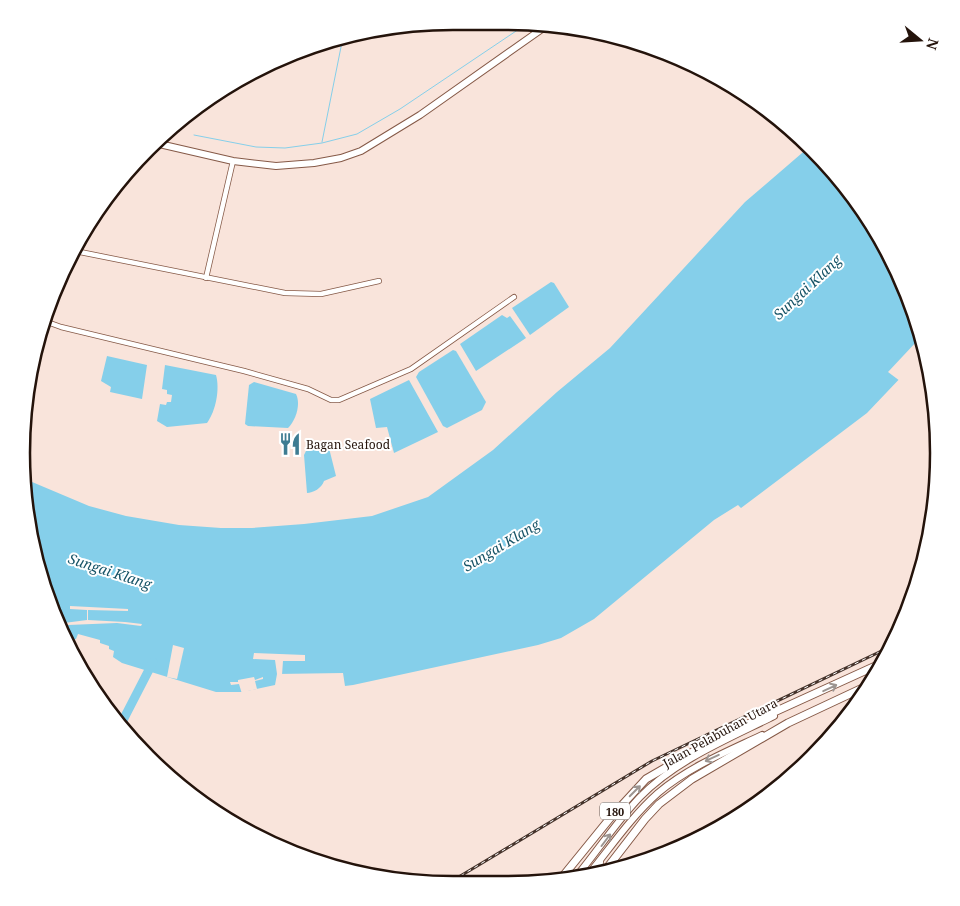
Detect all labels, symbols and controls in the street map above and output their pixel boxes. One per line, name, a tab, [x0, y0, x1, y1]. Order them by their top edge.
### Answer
north arrow	[895, 15, 945, 65]
text: N	[922, 36, 944, 52]
water label: Sungai Klang	[769, 250, 846, 323]
restaurant icon: Bagan Seafood	[277, 431, 303, 457]
place label: Bagan Seafood	[306, 436, 391, 453]
water label: Sungai Klang	[459, 514, 544, 575]
water label: Sungai Klang	[66, 549, 155, 594]
one-way arrow	[822, 682, 837, 692]
street label: Jalan Pelabuhan Utara	[659, 694, 781, 772]
one-way arrow	[705, 754, 720, 763]
one-way arrow	[629, 784, 641, 797]
road number: 180	[600, 802, 630, 819]
one-way arrow	[600, 834, 611, 847]

